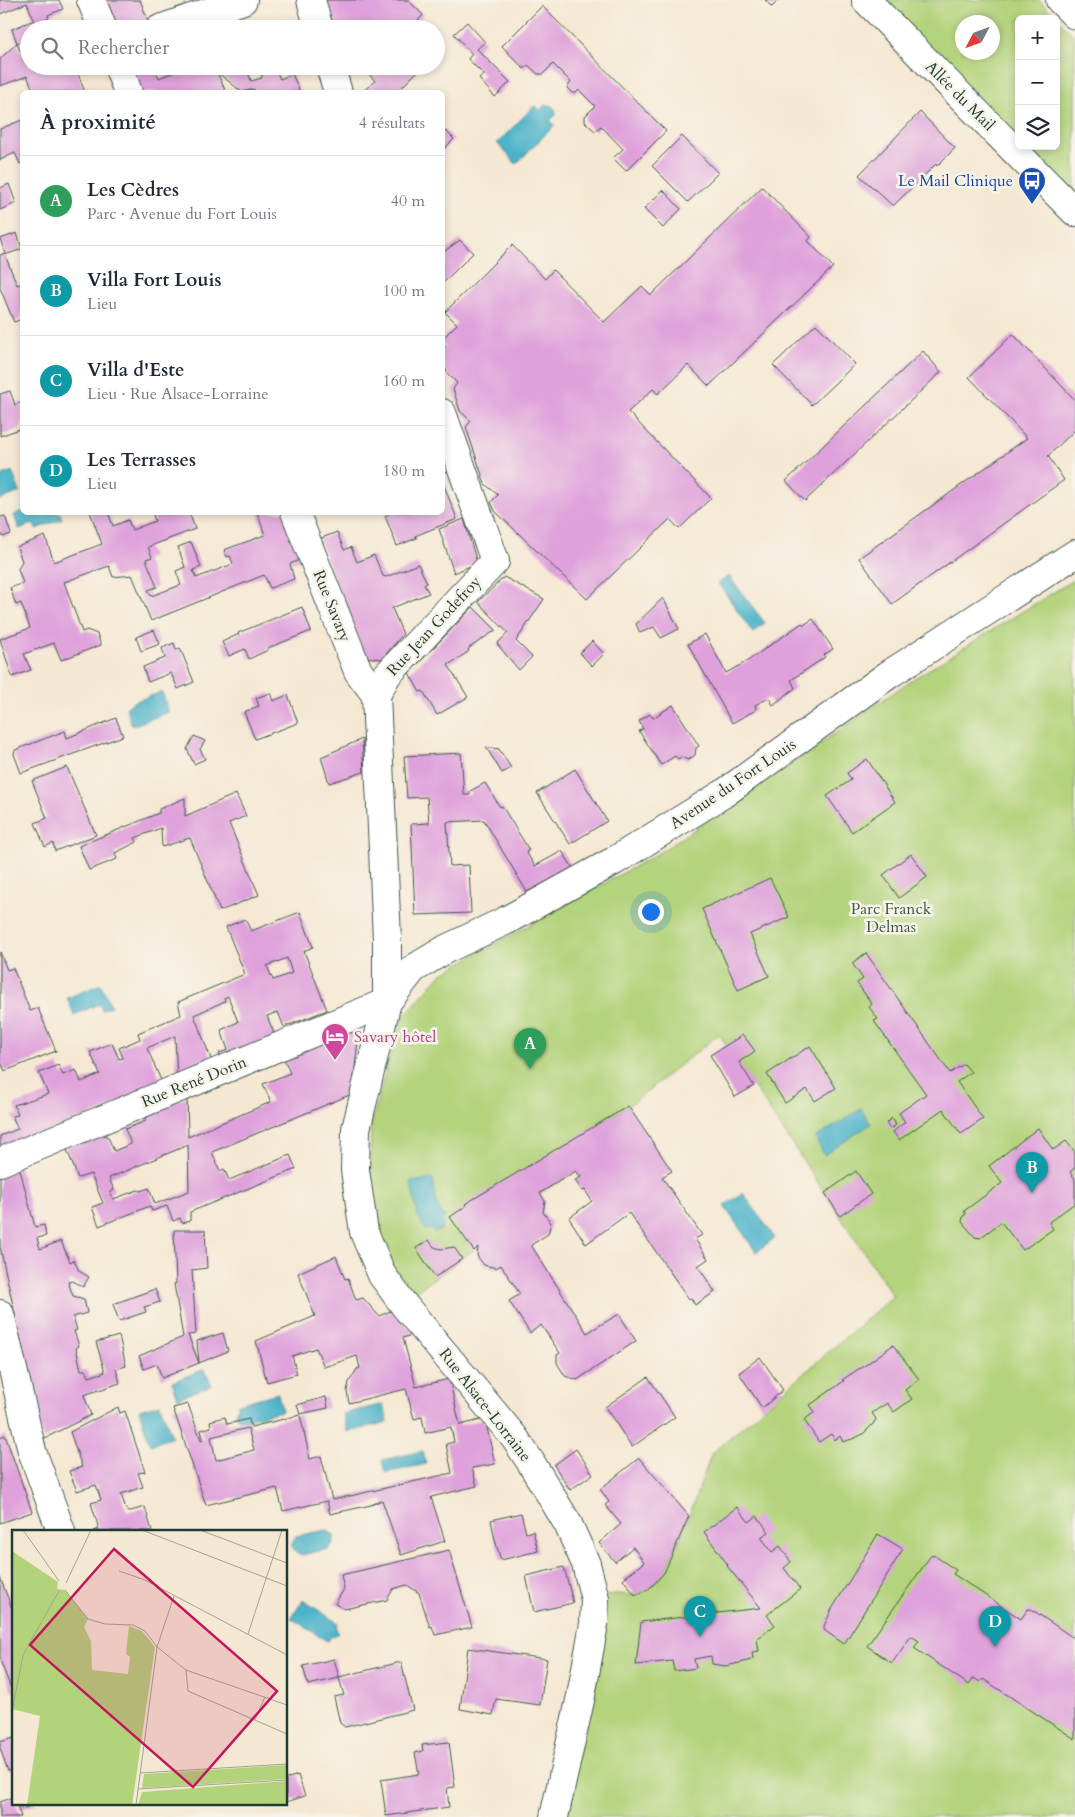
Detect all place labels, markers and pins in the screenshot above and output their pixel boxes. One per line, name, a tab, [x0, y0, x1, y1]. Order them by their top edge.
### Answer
bus stop icon: Le Mail Clinique	[1017, 166, 1047, 205]
place label: Le Mail Clinique	[898, 170, 1013, 192]
hotel icon: Savary hôtel	[320, 1022, 350, 1061]
place label: Savary hôtel	[354, 1026, 436, 1048]
pin: A	[514, 1028, 546, 1069]
pin: B	[1016, 1152, 1048, 1193]
pin: C	[684, 1596, 716, 1637]
pin: D	[979, 1606, 1011, 1647]

